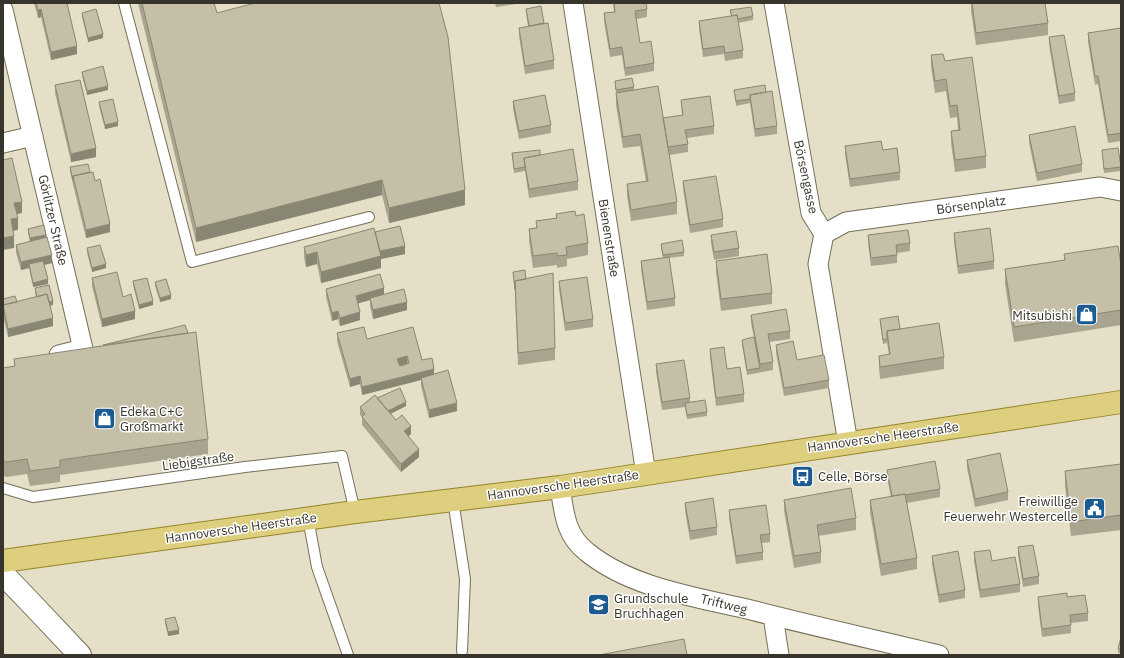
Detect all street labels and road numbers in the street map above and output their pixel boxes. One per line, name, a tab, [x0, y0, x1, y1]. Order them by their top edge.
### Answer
street label: Börsengasse	[790, 139, 822, 215]
street label: Görlitzer Straße	[34, 173, 72, 267]
street label: Börsenplatz	[935, 192, 1007, 218]
street label: Bienenstraße	[594, 198, 624, 278]
street label: Hannoversche Heerstraße	[806, 418, 960, 456]
street label: Liebigstraße	[161, 448, 235, 474]
street label: Hannoversche Heerstraße	[486, 466, 640, 504]
street label: Hannoversche Heerstraße	[164, 509, 318, 547]
street label: Triftweg	[699, 590, 749, 618]

